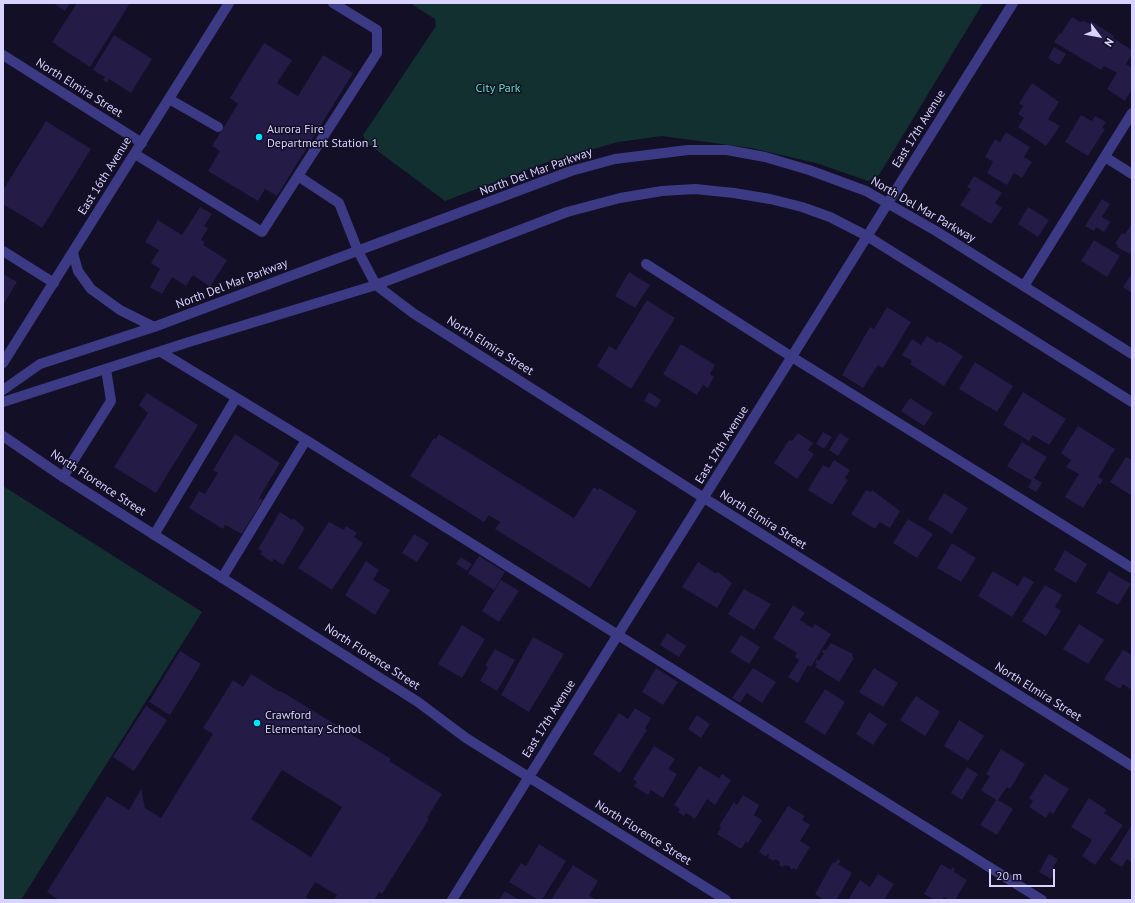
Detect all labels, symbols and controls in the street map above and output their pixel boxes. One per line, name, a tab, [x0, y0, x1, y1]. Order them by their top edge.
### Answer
north arrow	[1079, 16, 1119, 56]
text: N	[1101, 36, 1117, 49]
street label: North Elmira Street	[33, 56, 125, 120]
park label: City Park	[476, 82, 520, 96]
street label: East 17th Avenue	[889, 88, 949, 170]
place label: Aurora Fire Department Station 1	[267, 123, 378, 151]
marker: Aurora Fire Department Station 1	[254, 132, 264, 142]
street label: East 16th Avenue	[75, 134, 135, 218]
street label: North Del Mar Parkway	[478, 145, 594, 199]
street label: North Del Mar Parkway	[868, 174, 978, 246]
street label: North Del Mar Parkway	[174, 256, 290, 312]
street label: North Elmira Street	[444, 314, 536, 378]
street label: East 17th Avenue	[692, 404, 752, 486]
street label: North Florence Street	[48, 447, 148, 519]
street label: North Elmira Street	[717, 488, 809, 552]
street label: North Florence Street	[322, 621, 422, 693]
street label: North Elmira Street	[992, 660, 1084, 724]
street label: East 17th Avenue	[519, 678, 579, 760]
place label: Crawford Elementary School	[265, 709, 361, 737]
marker: Crawford Elementary School	[252, 718, 262, 728]
street label: North Florence Street	[592, 798, 694, 868]
scale bar	[991, 861, 1057, 887]
text: 20 m	[996, 868, 1022, 883]

